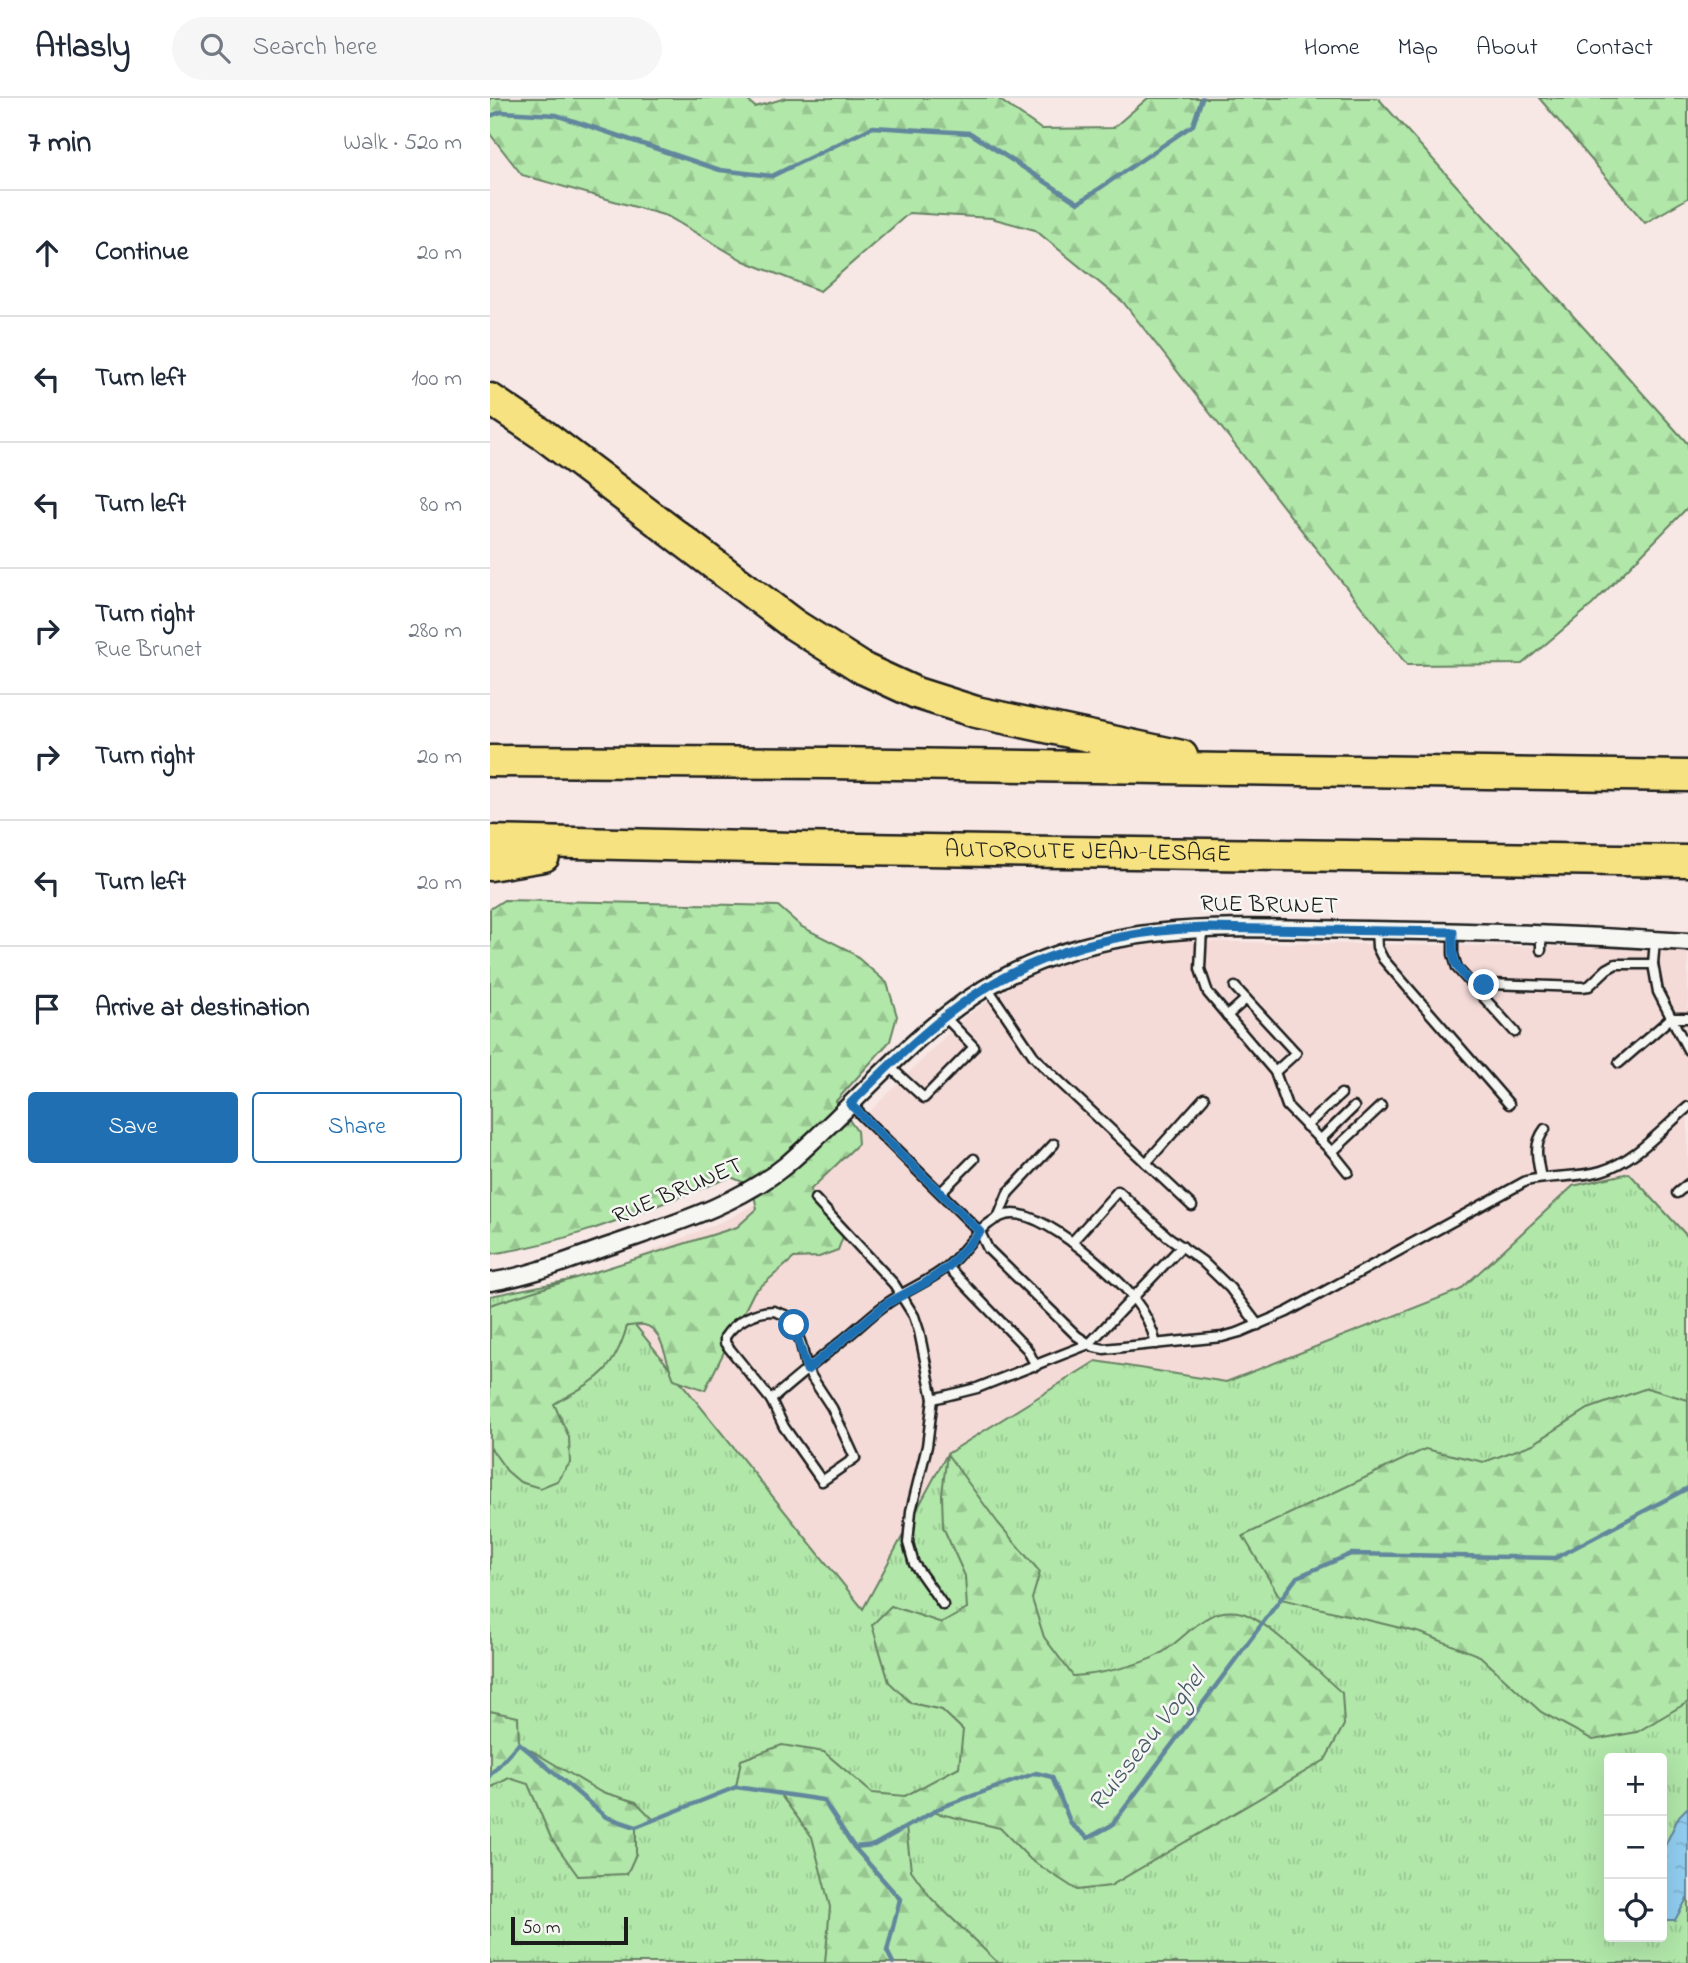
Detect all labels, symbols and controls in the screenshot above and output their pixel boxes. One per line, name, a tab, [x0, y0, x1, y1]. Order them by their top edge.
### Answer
search box	[172, 17, 662, 80]
text: Atlasly	[35, 24, 130, 72]
icon: search	[196, 29, 234, 67]
text: Search here	[252, 29, 377, 67]
text: Home	[1304, 31, 1360, 66]
text: Map	[1398, 31, 1438, 66]
text: About	[1476, 31, 1538, 66]
text: Contact	[1576, 31, 1653, 66]
text: 7 min	[28, 122, 91, 166]
text: Walk · 520 m	[343, 127, 462, 160]
icon: ahead	[28, 234, 66, 272]
text: Continue	[95, 234, 188, 272]
text: 20 m	[417, 237, 462, 270]
icon: left	[28, 360, 66, 398]
text: Turn left	[95, 360, 186, 398]
text: 100 m	[411, 363, 462, 396]
icon: left	[28, 486, 66, 524]
text: Turn left	[95, 486, 186, 524]
text: 80 m	[420, 489, 462, 522]
text: Turn right	[95, 596, 195, 634]
icon: right	[28, 612, 66, 650]
text: 280 m	[408, 615, 462, 648]
text: Rue Brunet	[95, 634, 202, 667]
icon: right	[28, 738, 66, 776]
text: Turn right	[95, 738, 195, 776]
text: 20 m	[417, 741, 462, 774]
street label: AUTOROUTE JEAN-LESAGE	[944, 833, 1231, 872]
icon: left	[28, 864, 66, 902]
text: Turn left	[95, 864, 186, 902]
text: 20 m	[417, 867, 462, 900]
street label: RUE BRUNET	[1200, 887, 1339, 925]
route end	[1468, 969, 1499, 1000]
icon: arrive	[28, 990, 66, 1028]
text: Arrive at destination	[95, 990, 310, 1028]
button: Save	[28, 1092, 238, 1163]
button: Share	[252, 1092, 462, 1163]
street label: RUE BRUNET	[608, 1149, 749, 1235]
route start	[778, 1309, 809, 1340]
water label: Ruisseau Voghel	[1080, 1659, 1218, 1820]
map controls	[1604, 1753, 1667, 1942]
button: +	[1604, 1753, 1667, 1816]
button: −	[1604, 1816, 1667, 1879]
button: locate	[1604, 1879, 1667, 1942]
scale bar	[511, 1914, 628, 1946]
text: 50 m	[522, 1915, 561, 1942]

